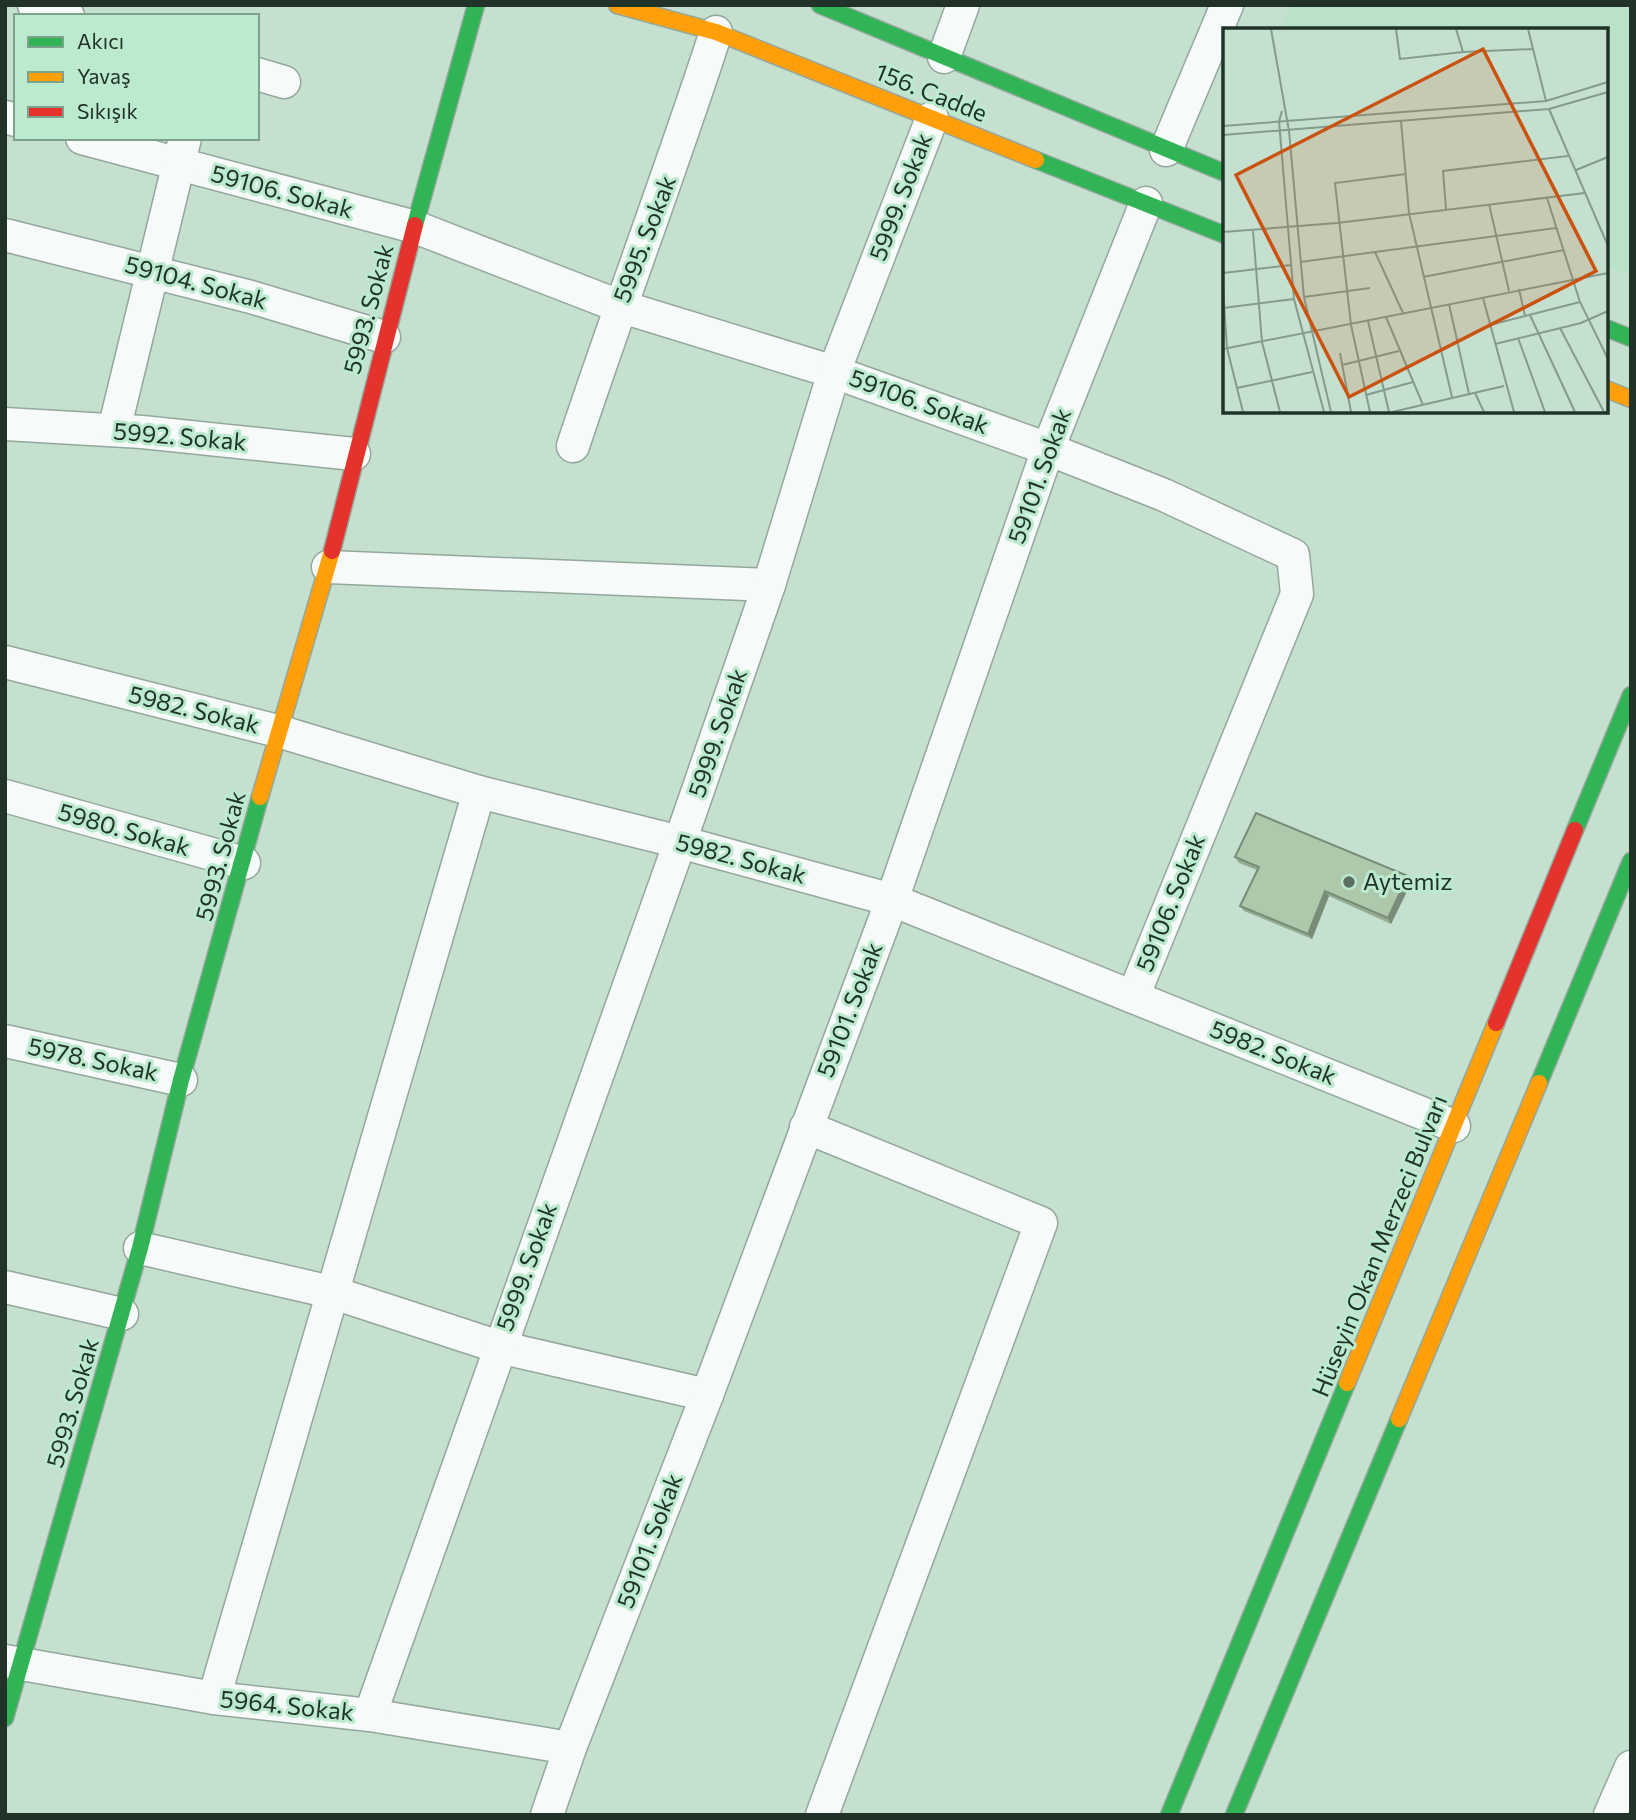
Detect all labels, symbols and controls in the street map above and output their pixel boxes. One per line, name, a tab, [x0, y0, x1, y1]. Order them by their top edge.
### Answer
legend	[14, 14, 259, 140]
text: Akıcı	[77, 28, 124, 53]
inset map	[1223, 28, 1608, 413]
street label: 156. Cadde	[871, 56, 992, 127]
text: Yavaş	[77, 63, 130, 88]
text: Sıkışık	[77, 98, 138, 123]
street label: 5999. Sokak	[862, 129, 937, 264]
street label: 59106. Sokak	[208, 158, 357, 223]
street label: 5995. Sokak	[606, 171, 681, 306]
street label: 5993. Sokak	[336, 240, 399, 377]
street label: 59104. Sokak	[122, 249, 271, 314]
street label: 59106. Sokak	[846, 362, 993, 439]
street label: 59101. Sokak	[1001, 404, 1076, 547]
street label: 5992. Sokak	[112, 415, 248, 456]
street label: 5999. Sokak	[681, 664, 752, 801]
street label: 5982. Sokak	[126, 678, 263, 739]
street label: 5993. Sokak	[188, 787, 251, 924]
street label: 5980. Sokak	[55, 796, 193, 861]
street label: 5982. Sokak	[673, 826, 810, 889]
street label: 59106. Sokak	[1129, 829, 1210, 975]
place label: Aytemiz	[1363, 866, 1452, 895]
marker: Aytemiz	[1341, 874, 1357, 890]
street label: 59101. Sokak	[810, 938, 888, 1081]
street label: 5982. Sokak	[1206, 1013, 1341, 1090]
street label: 5978. Sokak	[26, 1031, 161, 1086]
street label: Hüseyin Okan Merzeci Bulvarı	[1305, 1090, 1453, 1401]
street label: 5999. Sokak	[489, 1198, 562, 1335]
street label: 5993. Sokak	[39, 1334, 104, 1471]
street label: 59101. Sokak	[610, 1469, 688, 1612]
street label: 5964. Sokak	[219, 1683, 356, 1726]

